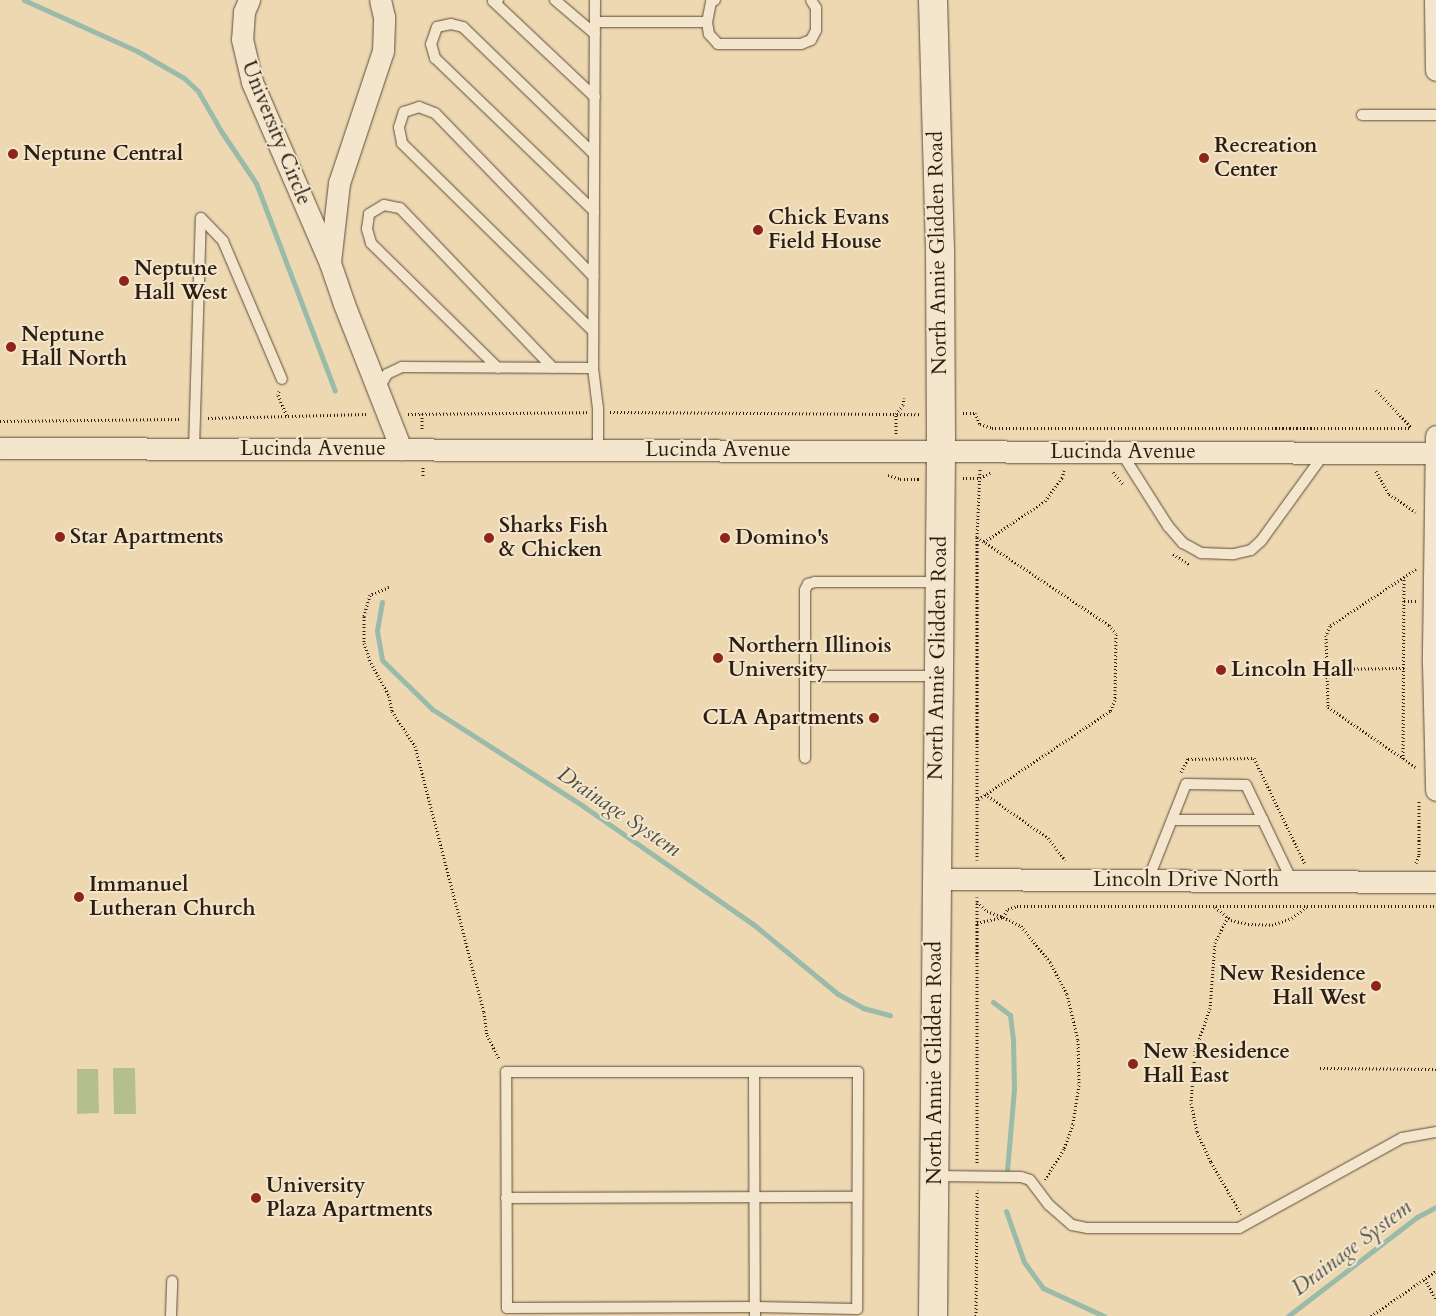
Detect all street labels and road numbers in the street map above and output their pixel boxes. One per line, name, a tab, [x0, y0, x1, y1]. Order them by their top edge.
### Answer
street label: University Circle	[236, 57, 316, 209]
street label: North Annie Glidden Road	[923, 131, 953, 375]
street label: Lucinda Avenue	[240, 436, 386, 462]
street label: Lucinda Avenue	[645, 437, 791, 463]
street label: Lucinda Avenue	[1050, 439, 1196, 465]
street label: North Annie Glidden Road	[923, 536, 953, 780]
street label: Lincoln Drive North	[1093, 867, 1279, 893]
street label: North Annie Glidden Road	[922, 941, 948, 1185]

